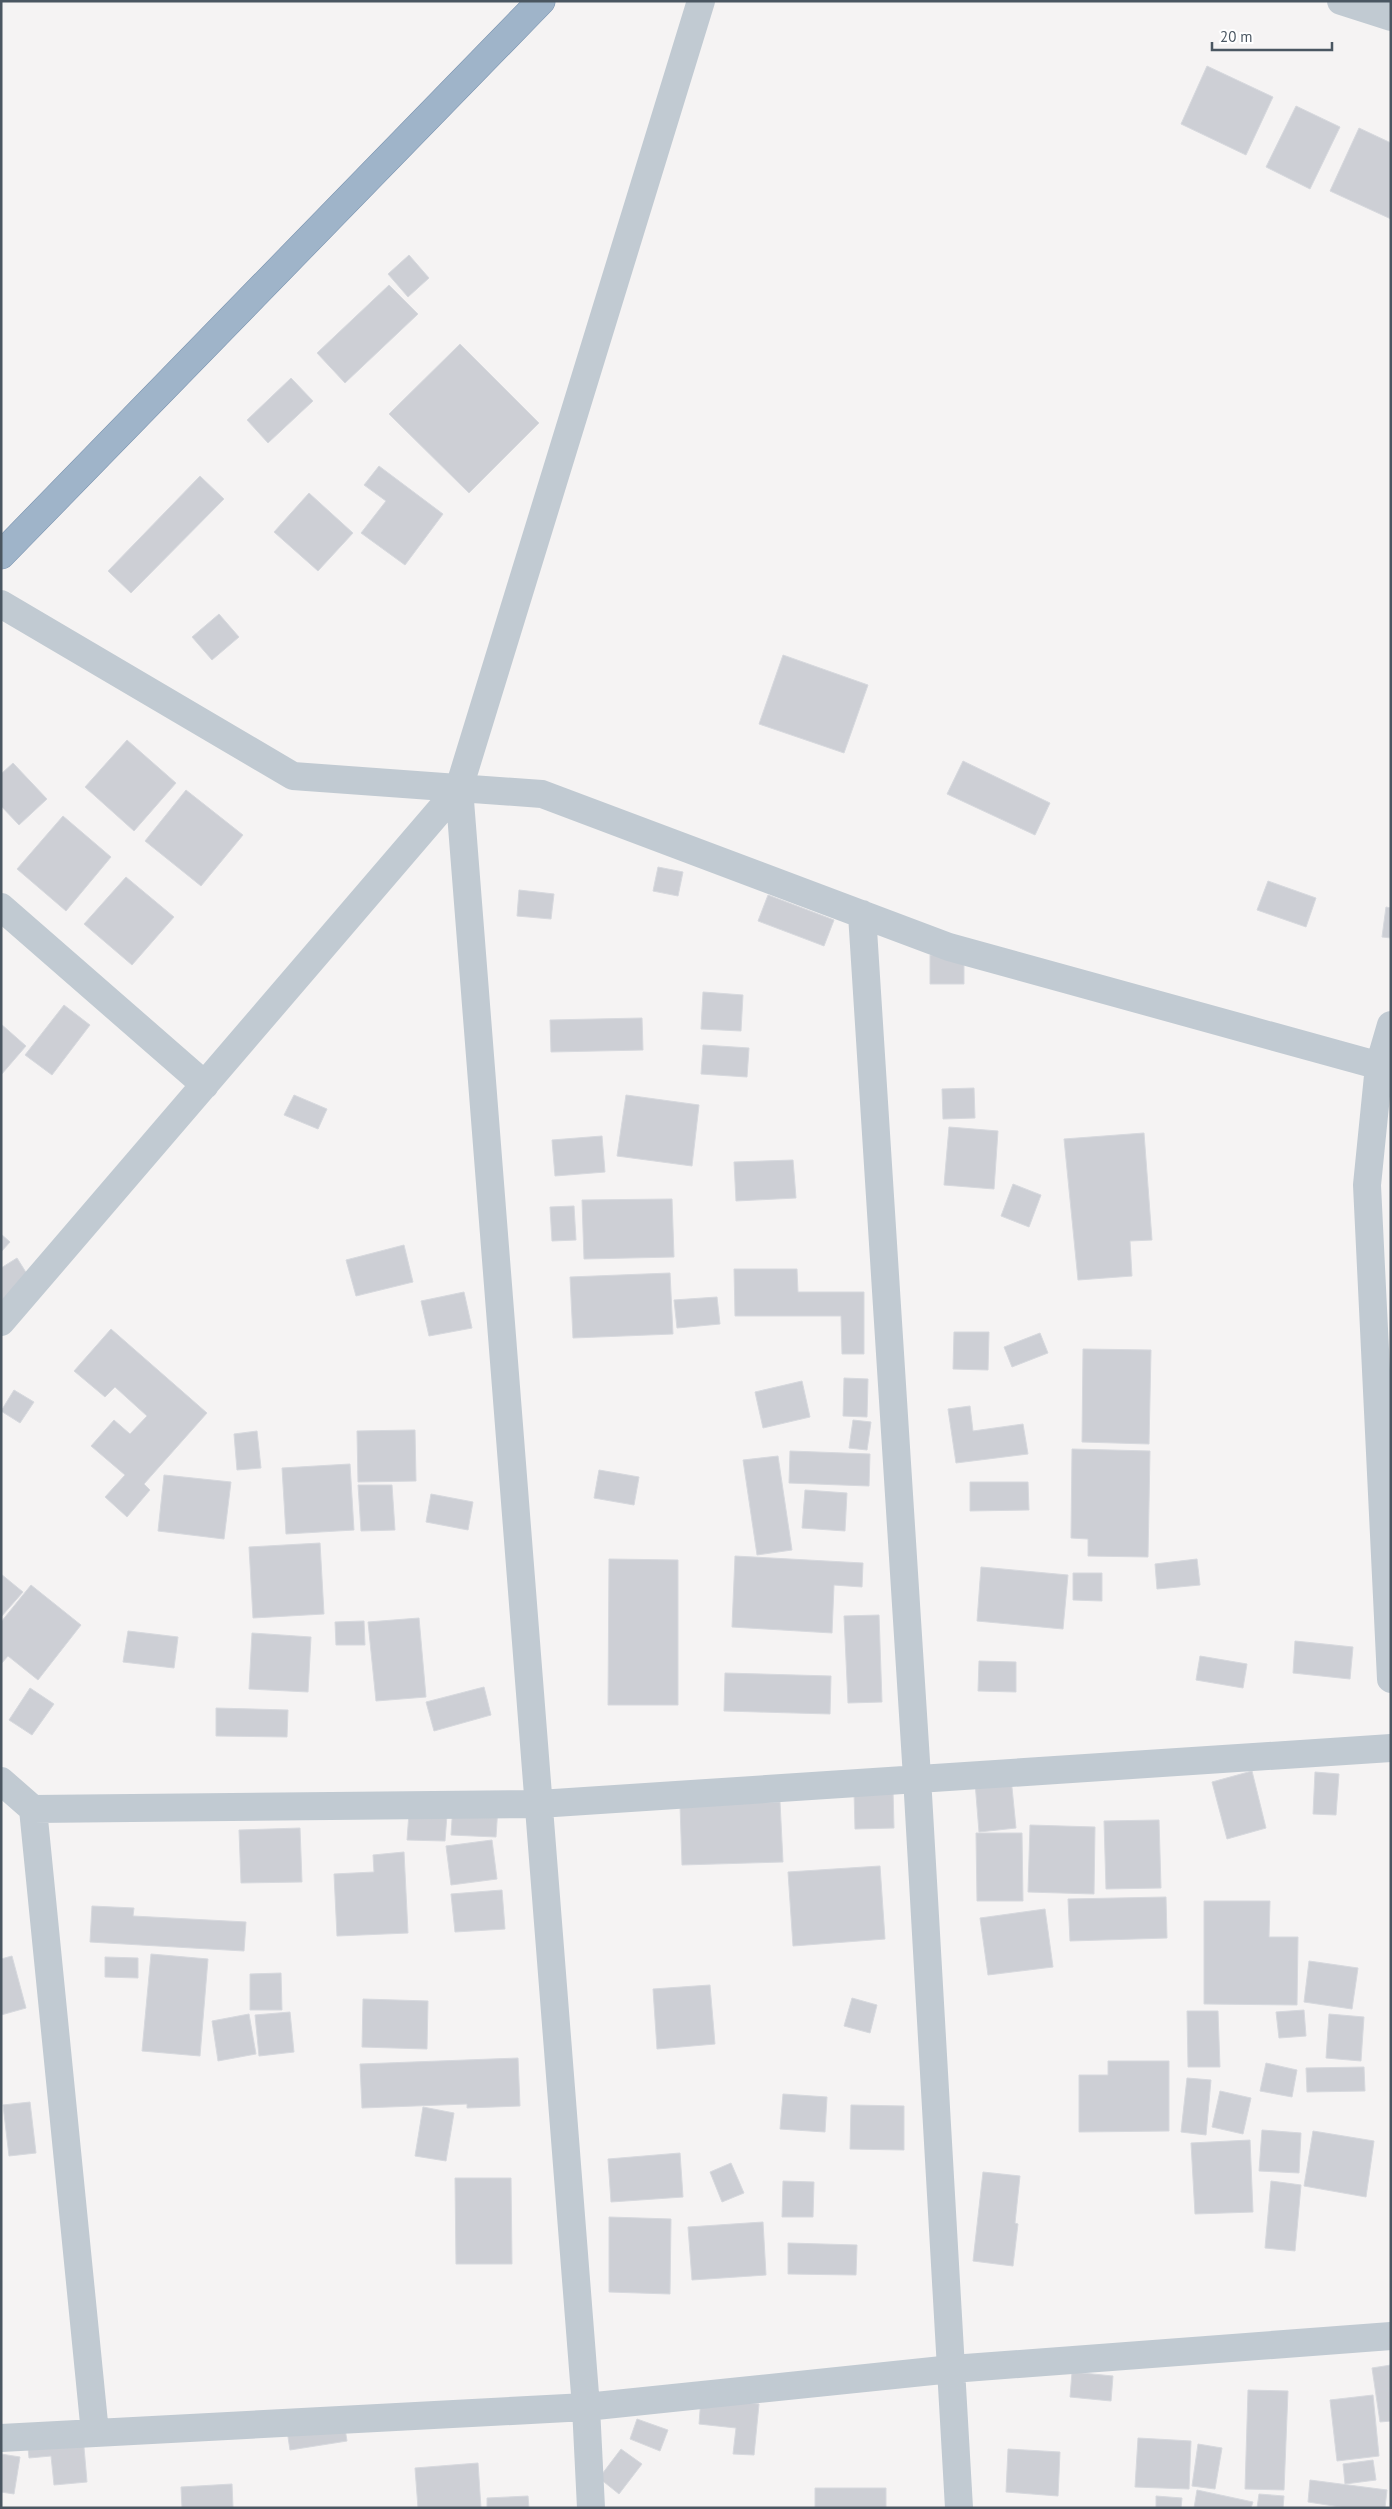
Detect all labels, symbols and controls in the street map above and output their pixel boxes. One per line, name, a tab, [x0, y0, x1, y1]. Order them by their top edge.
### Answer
scale bar	[1212, 20, 1332, 52]
text: 20 m	[1220, 27, 1253, 46]

